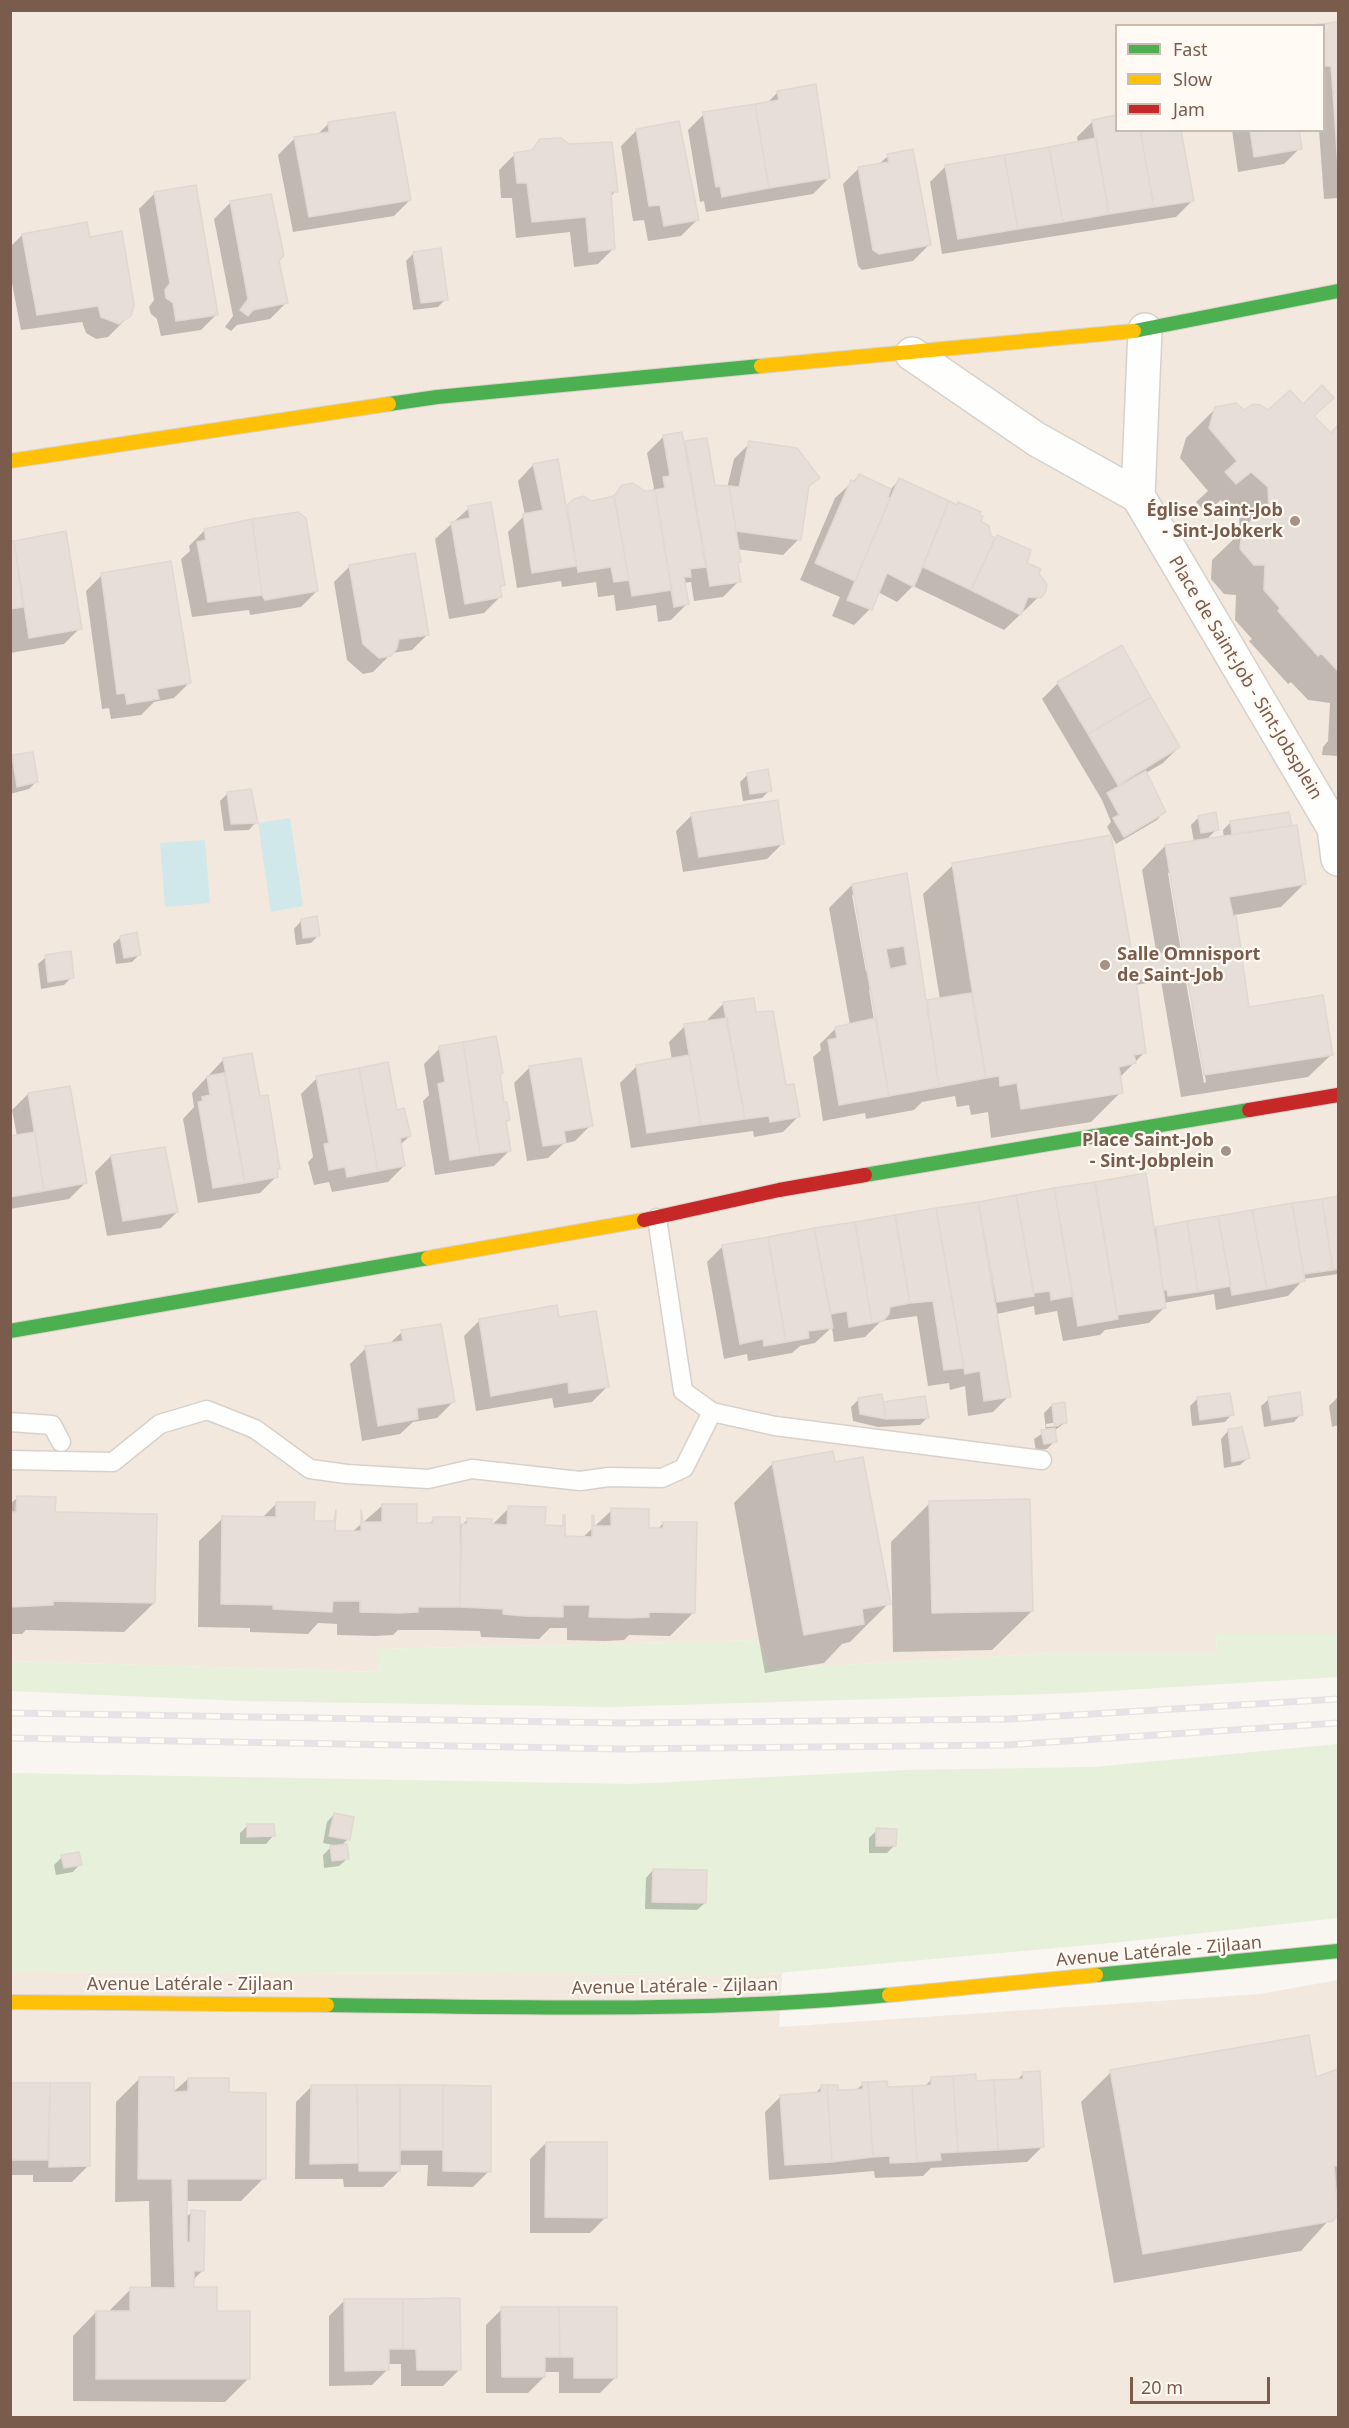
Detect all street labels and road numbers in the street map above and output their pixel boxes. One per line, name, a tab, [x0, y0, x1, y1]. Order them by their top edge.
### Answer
street label: Place de Saint-Job - Sint-Jobsplein	[1164, 552, 1326, 804]
street label: Avenue Latérale - Zijlaan	[1055, 1932, 1263, 1972]
street label: Avenue Latérale - Zijlaan	[87, 1974, 293, 1996]
street label: Avenue Latérale - Zijlaan	[571, 1974, 779, 2000]

